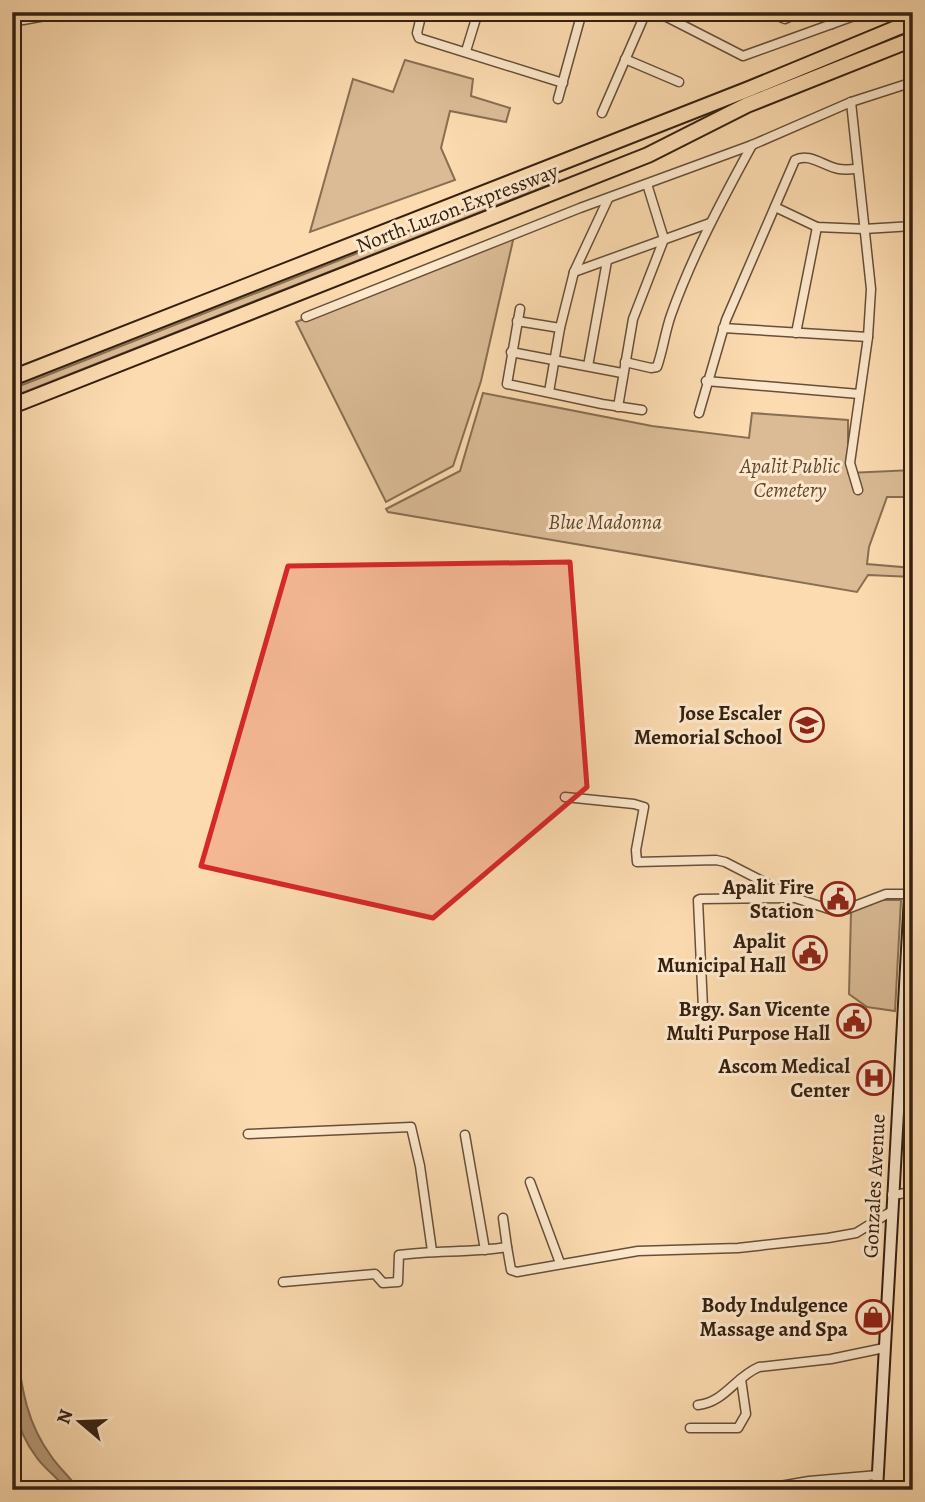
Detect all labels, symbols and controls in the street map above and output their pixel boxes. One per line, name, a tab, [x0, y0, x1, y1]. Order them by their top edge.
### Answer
street label: North Luzon Expressway	[352, 156, 563, 259]
park label: Apalit Public Cemetery	[739, 452, 841, 504]
park label: Blue Madonna	[548, 508, 662, 536]
place label: Jose Escaler Memorial School	[634, 699, 782, 751]
school or university icon: Jose Escaler Memorial School	[788, 706, 826, 744]
place label: Apalit Fire Station	[722, 873, 814, 925]
public building icon: Apalit Fire Station	[819, 880, 857, 918]
place label: Apalit Municipal Hall	[657, 927, 786, 979]
public building icon: Apalit Municipal Hall	[791, 934, 829, 972]
place label: Brgy. San Vicente Multi Purpose Hall	[666, 995, 830, 1047]
public building icon: Brgy. San Vicente Multi Purpose Hall	[835, 1002, 873, 1040]
place label: Ascom Medical Center	[718, 1052, 850, 1104]
hospital icon: Ascom Medical Center	[855, 1059, 893, 1097]
street label: Gonzales Avenue	[856, 1113, 892, 1259]
place label: Body Indulgence Massage and Spa	[700, 1291, 849, 1343]
shop icon: Body Indulgence Massage and Spa	[854, 1298, 892, 1336]
north arrow	[46, 1386, 116, 1456]
text: N	[50, 1406, 79, 1428]

